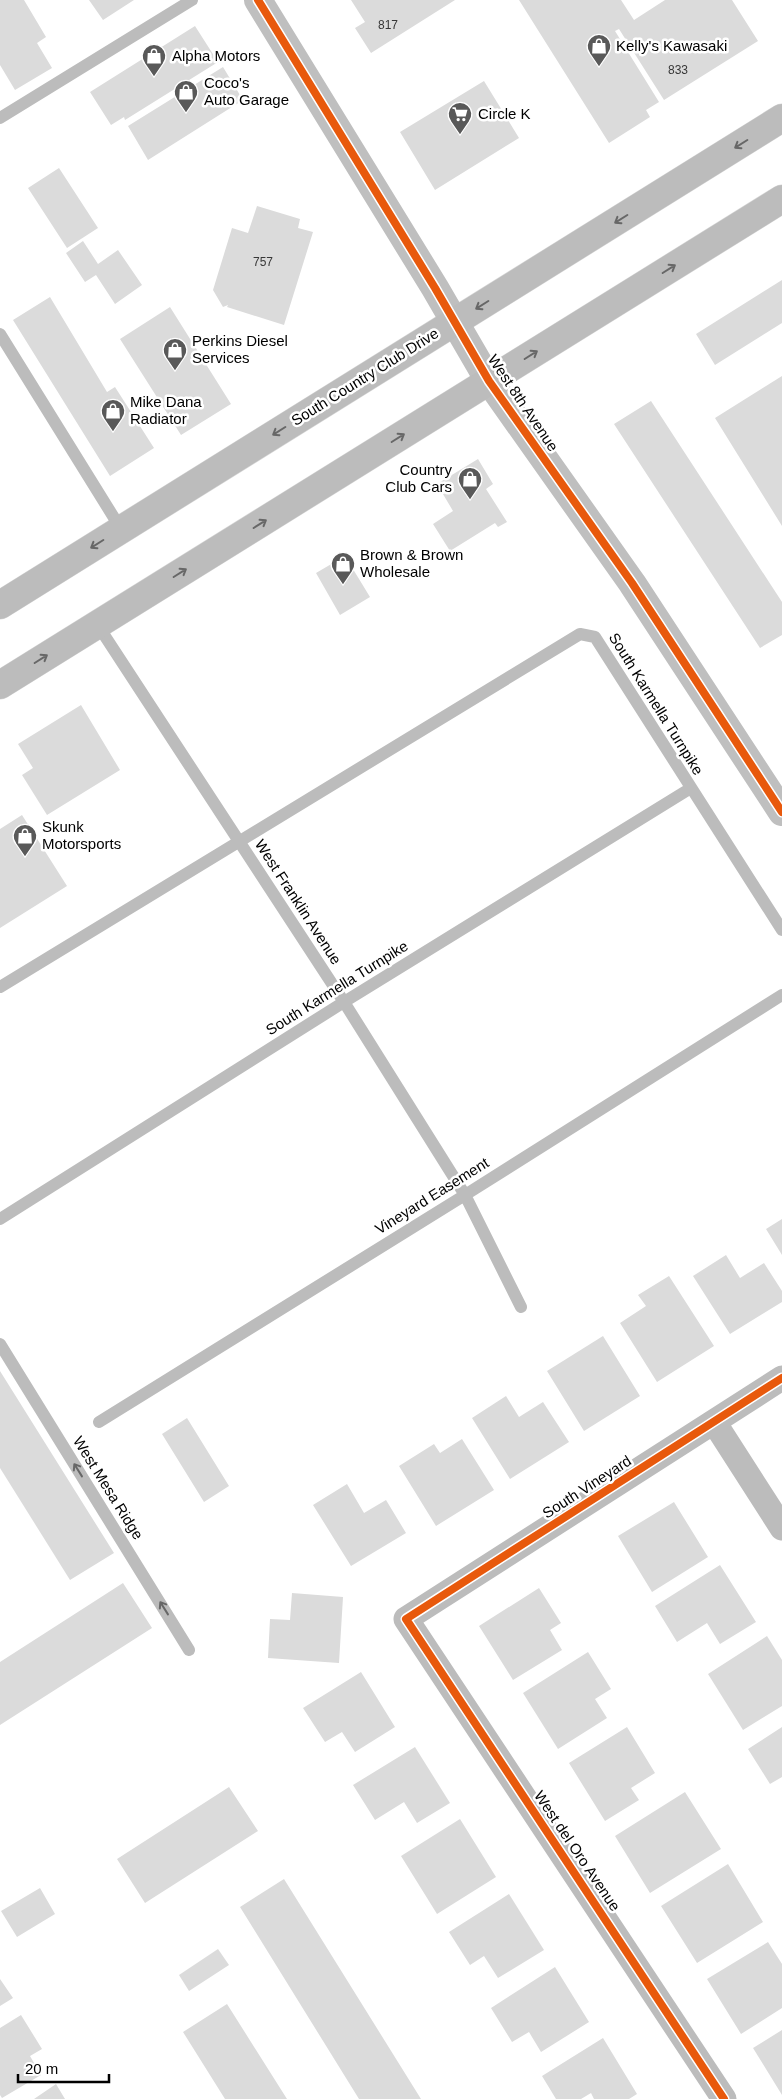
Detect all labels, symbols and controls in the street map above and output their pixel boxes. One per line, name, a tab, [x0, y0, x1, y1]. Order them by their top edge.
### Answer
house number: 817	[378, 18, 398, 32]
shop icon: Kelly's Kawasaki	[586, 33, 612, 67]
place label: Kelly's Kawasaki	[616, 37, 727, 54]
shop icon: Alpha Motors	[141, 43, 167, 77]
place label: Alpha Motors	[172, 47, 260, 64]
house number: 833	[668, 63, 688, 77]
place label: Coco's Auto Garage	[204, 74, 289, 108]
shop icon: Coco's Auto Garage	[173, 79, 199, 113]
supermarket icon: Circle K	[447, 101, 473, 135]
place label: Circle K	[478, 105, 531, 122]
one-way arrow	[734, 140, 748, 150]
one-way arrow	[614, 214, 628, 224]
house number: 757	[253, 255, 273, 269]
one-way arrow	[661, 264, 675, 274]
one-way arrow	[476, 300, 490, 310]
street label: South Country Club Drive	[288, 324, 441, 429]
place label: Perkins Diesel Services	[192, 332, 288, 366]
shop icon: Perkins Diesel Services	[162, 337, 188, 371]
one-way arrow	[523, 350, 537, 360]
street label: West 8th Avenue	[485, 351, 562, 454]
place label: Mike Dana Radiator	[130, 393, 202, 427]
shop icon: Mike Dana Radiator	[100, 398, 126, 432]
one-way arrow	[273, 427, 287, 437]
one-way arrow	[390, 432, 404, 442]
place label: Country Club Cars	[385, 461, 452, 495]
shop icon: Country Club Cars	[457, 466, 483, 500]
one-way arrow	[252, 518, 266, 528]
one-way arrow	[90, 540, 104, 550]
place label: Brown & Brown Wholesale	[360, 546, 463, 580]
shop icon: Brown & Brown Wholesale	[330, 551, 356, 585]
one-way arrow	[172, 568, 186, 578]
street label: South Karmella Turnpike	[606, 630, 707, 778]
one-way arrow	[34, 654, 48, 664]
place label: Skunk Motorsports	[42, 818, 121, 852]
shop icon: Skunk Motorsports	[12, 823, 38, 857]
street label: West Franklin Avenue	[252, 836, 345, 967]
street label: South Karmella Turnpike	[263, 937, 411, 1038]
street label: Vineyard Easement	[372, 1153, 492, 1237]
street label: West Mesa Ridge	[70, 1433, 147, 1542]
street label: South Vineyard	[539, 1452, 634, 1522]
one-way arrow	[73, 1464, 83, 1478]
one-way arrow	[158, 1602, 168, 1616]
street label: West del Oro Avenue	[531, 1787, 624, 1914]
scale bar	[18, 2052, 109, 2084]
text: 20 m	[25, 2060, 58, 2077]

